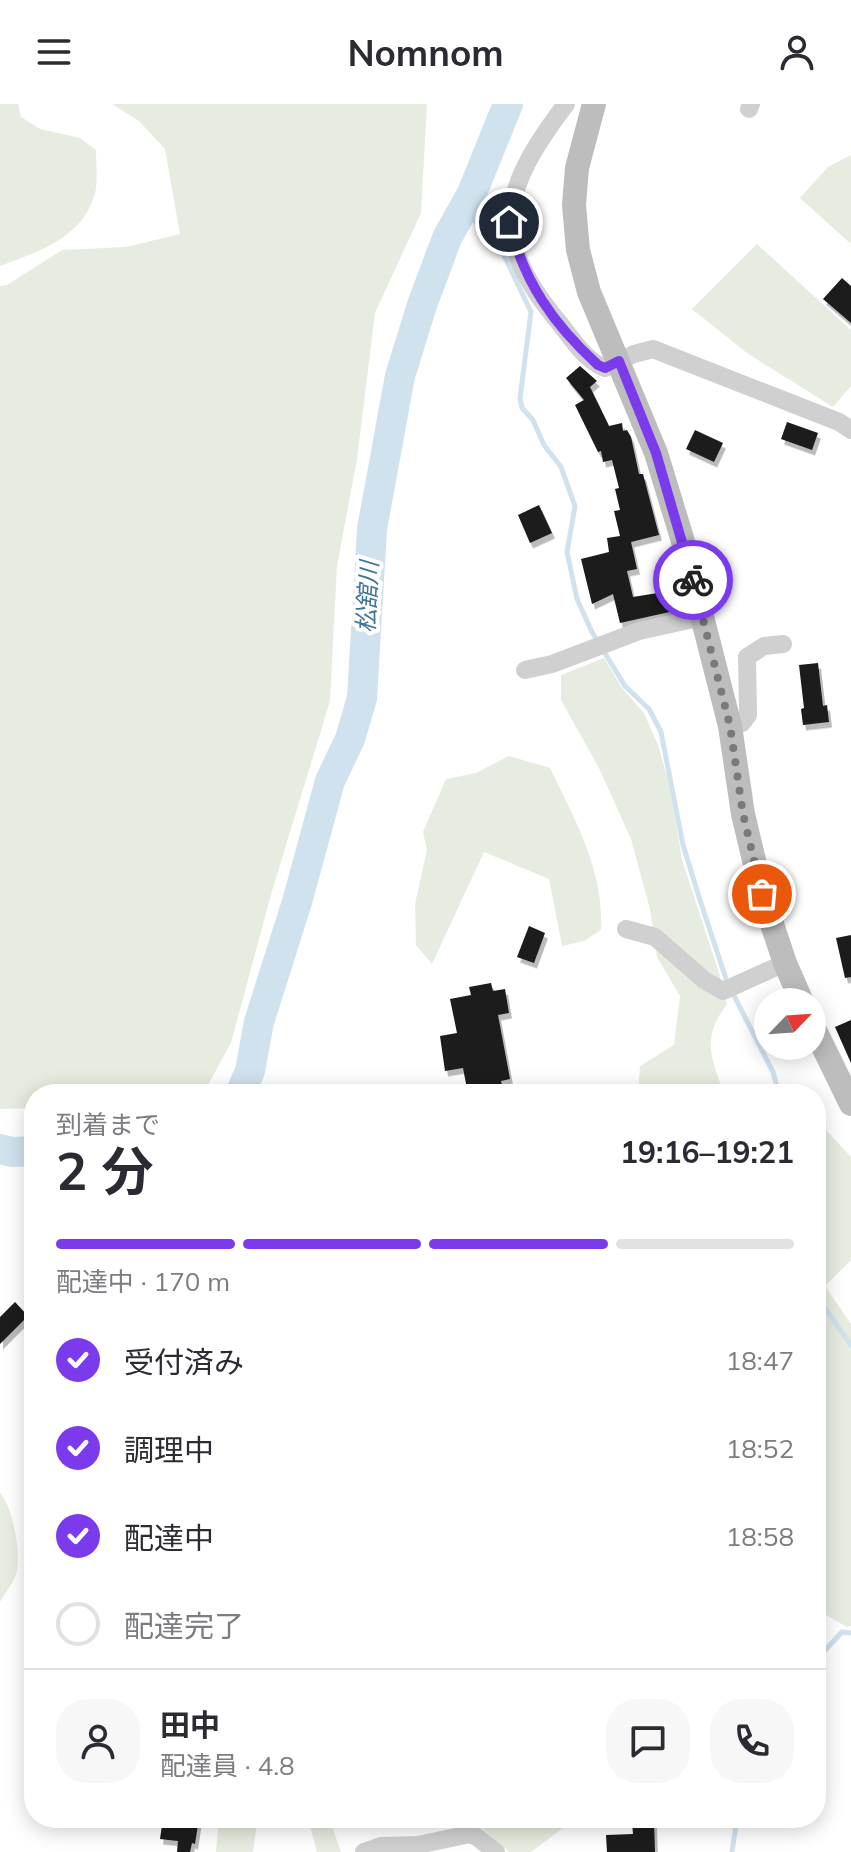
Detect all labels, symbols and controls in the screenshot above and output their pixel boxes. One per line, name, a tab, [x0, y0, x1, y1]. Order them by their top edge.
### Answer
icon: menu	[32, 30, 76, 74]
text: Nomnom	[347, 30, 504, 75]
icon: person	[775, 30, 819, 74]
pin	[475, 188, 543, 256]
icon: home	[487, 200, 531, 244]
courier	[653, 540, 733, 620]
water label: 松舘川	[350, 557, 384, 634]
icon: bike	[671, 558, 715, 602]
pin	[728, 860, 796, 928]
icon: bag	[740, 872, 784, 916]
north arrow	[754, 988, 826, 1060]
map controls	[754, 988, 826, 1060]
text: 到着まで	[56, 1108, 160, 1141]
text: 19:16–19:21	[620, 1133, 794, 1171]
text: 2 分	[56, 1138, 153, 1203]
text: 配達中 · 170 m	[56, 1265, 230, 1298]
icon: check	[56, 1338, 100, 1382]
text: 受付済み	[124, 1343, 244, 1381]
text: 18:47	[726, 1344, 794, 1377]
icon: check	[56, 1426, 100, 1470]
text: 調理中	[124, 1431, 214, 1469]
text: 18:52	[726, 1432, 794, 1465]
icon: check	[56, 1514, 100, 1558]
text: 配達中	[124, 1519, 214, 1557]
text: 18:58	[726, 1520, 794, 1553]
text: 配達完了	[124, 1607, 244, 1645]
button: person	[56, 1699, 140, 1783]
button: chat	[606, 1699, 690, 1783]
button: phone	[710, 1699, 794, 1783]
text: 田中	[160, 1706, 220, 1744]
text: 配達員 · 4.8	[160, 1749, 295, 1782]

